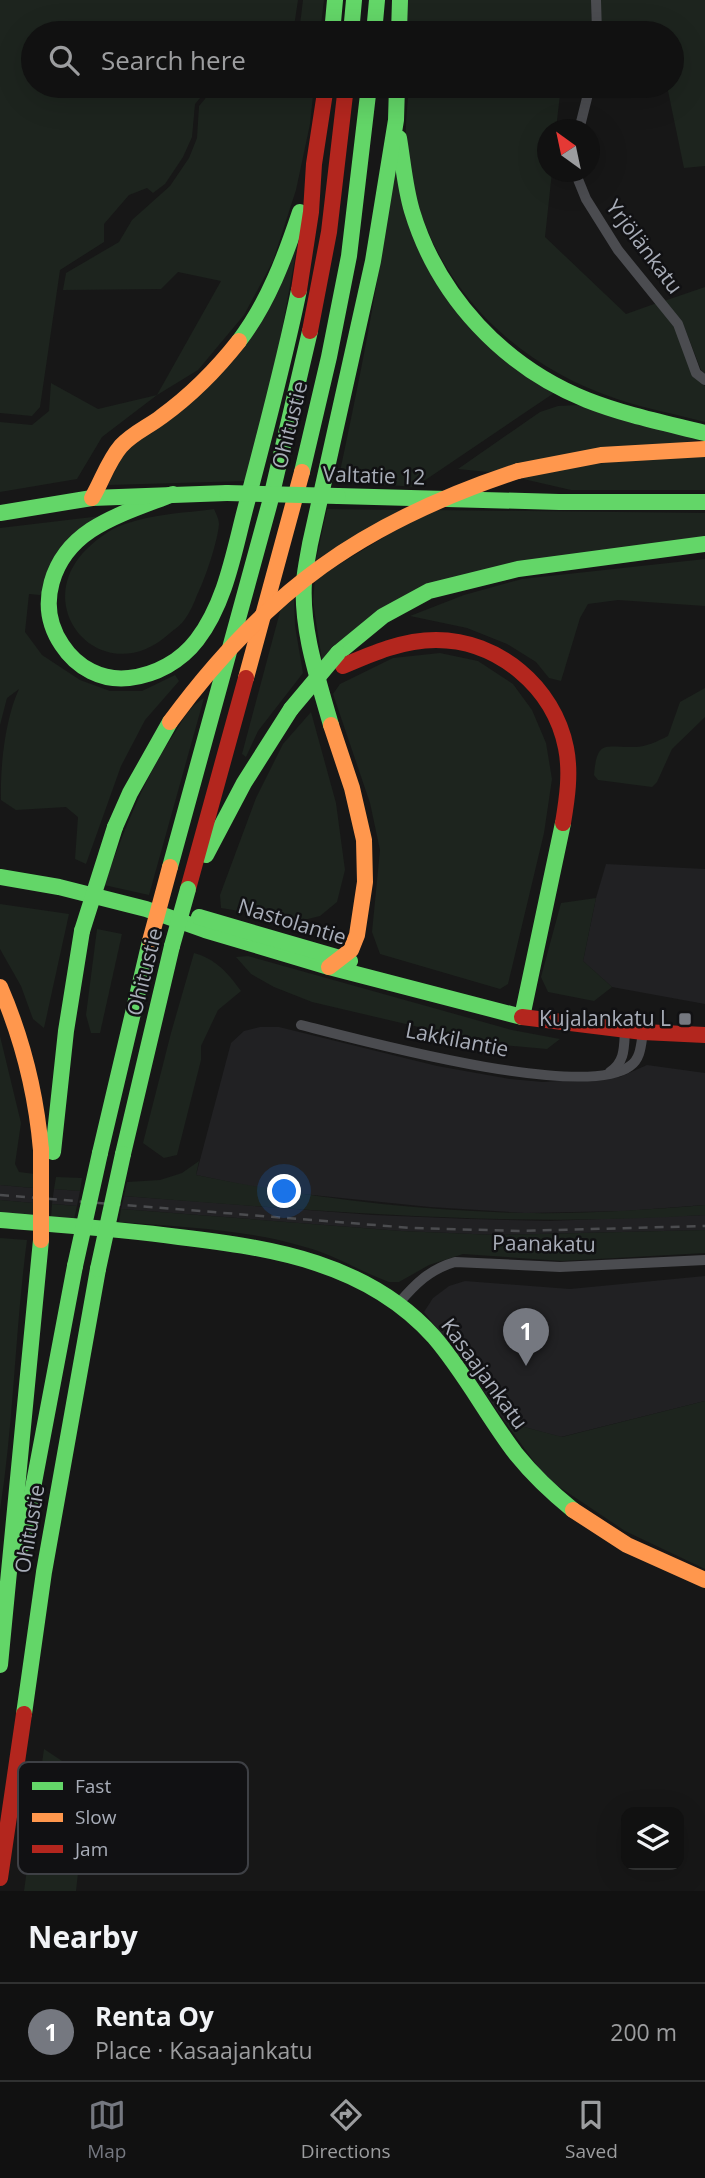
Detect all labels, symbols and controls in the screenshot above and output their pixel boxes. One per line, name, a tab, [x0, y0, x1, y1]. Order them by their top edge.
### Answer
search box	[21, 21, 684, 98]
icon: search	[45, 41, 83, 79]
text: Search here	[101, 42, 246, 78]
north arrow	[537, 119, 600, 182]
street label: Yrjölänkatu	[600, 194, 689, 299]
street label: Ohitustie	[265, 378, 313, 472]
street label: Valtatie 12	[322, 459, 426, 491]
street label: Nastolantie	[235, 891, 350, 951]
street label: Ohitustie	[120, 925, 168, 1019]
place label: Kujalankatu L	[539, 1004, 671, 1032]
marker: Kujalankatu L	[677, 1011, 693, 1027]
street label: Lakkilantie	[403, 1015, 511, 1063]
your location	[267, 1174, 301, 1208]
street label: Paanakatu	[492, 1228, 596, 1258]
pin: 1	[503, 1308, 549, 1366]
street label: Kasaajankatu	[435, 1312, 535, 1435]
street label: Ohitustie	[7, 1482, 51, 1575]
legend	[18, 1762, 248, 1874]
text: Fast	[75, 1773, 111, 1799]
text: Slow	[75, 1804, 117, 1830]
map controls	[621, 1807, 684, 1870]
button: layers	[621, 1807, 684, 1870]
text: Jam	[73, 1836, 108, 1862]
text: Nearby	[28, 1916, 138, 1957]
text: Renta Oy	[95, 1998, 214, 2034]
text: 1	[44, 2016, 58, 2048]
text: 200 m	[610, 2016, 677, 2048]
text: Place · Kasaajankatu	[95, 2034, 313, 2066]
tab: Map	[87, 2096, 126, 2164]
tab: Directions	[301, 2096, 391, 2164]
tab: Saved	[565, 2096, 618, 2164]

